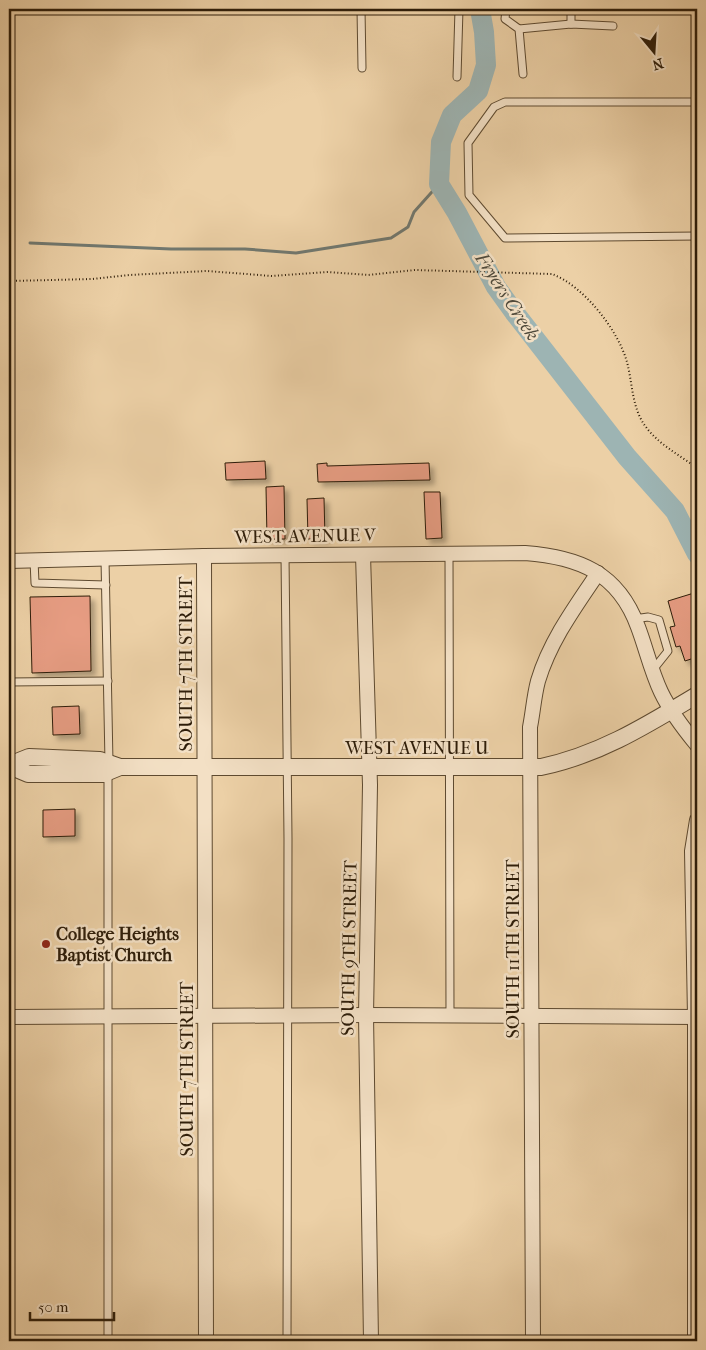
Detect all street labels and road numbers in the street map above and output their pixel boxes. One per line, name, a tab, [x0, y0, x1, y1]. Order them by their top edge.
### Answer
street label: WEST AVENUE V	[233, 525, 377, 548]
street label: SOUTH 7TH STREET	[176, 576, 197, 751]
street label: WEST AVENUE U	[344, 738, 489, 759]
street label: SOUTH 9TH STREET	[337, 859, 362, 1036]
street label: SOUTH 11TH STREET	[503, 859, 524, 1039]
street label: SOUTH 7TH STREET	[177, 981, 198, 1156]

